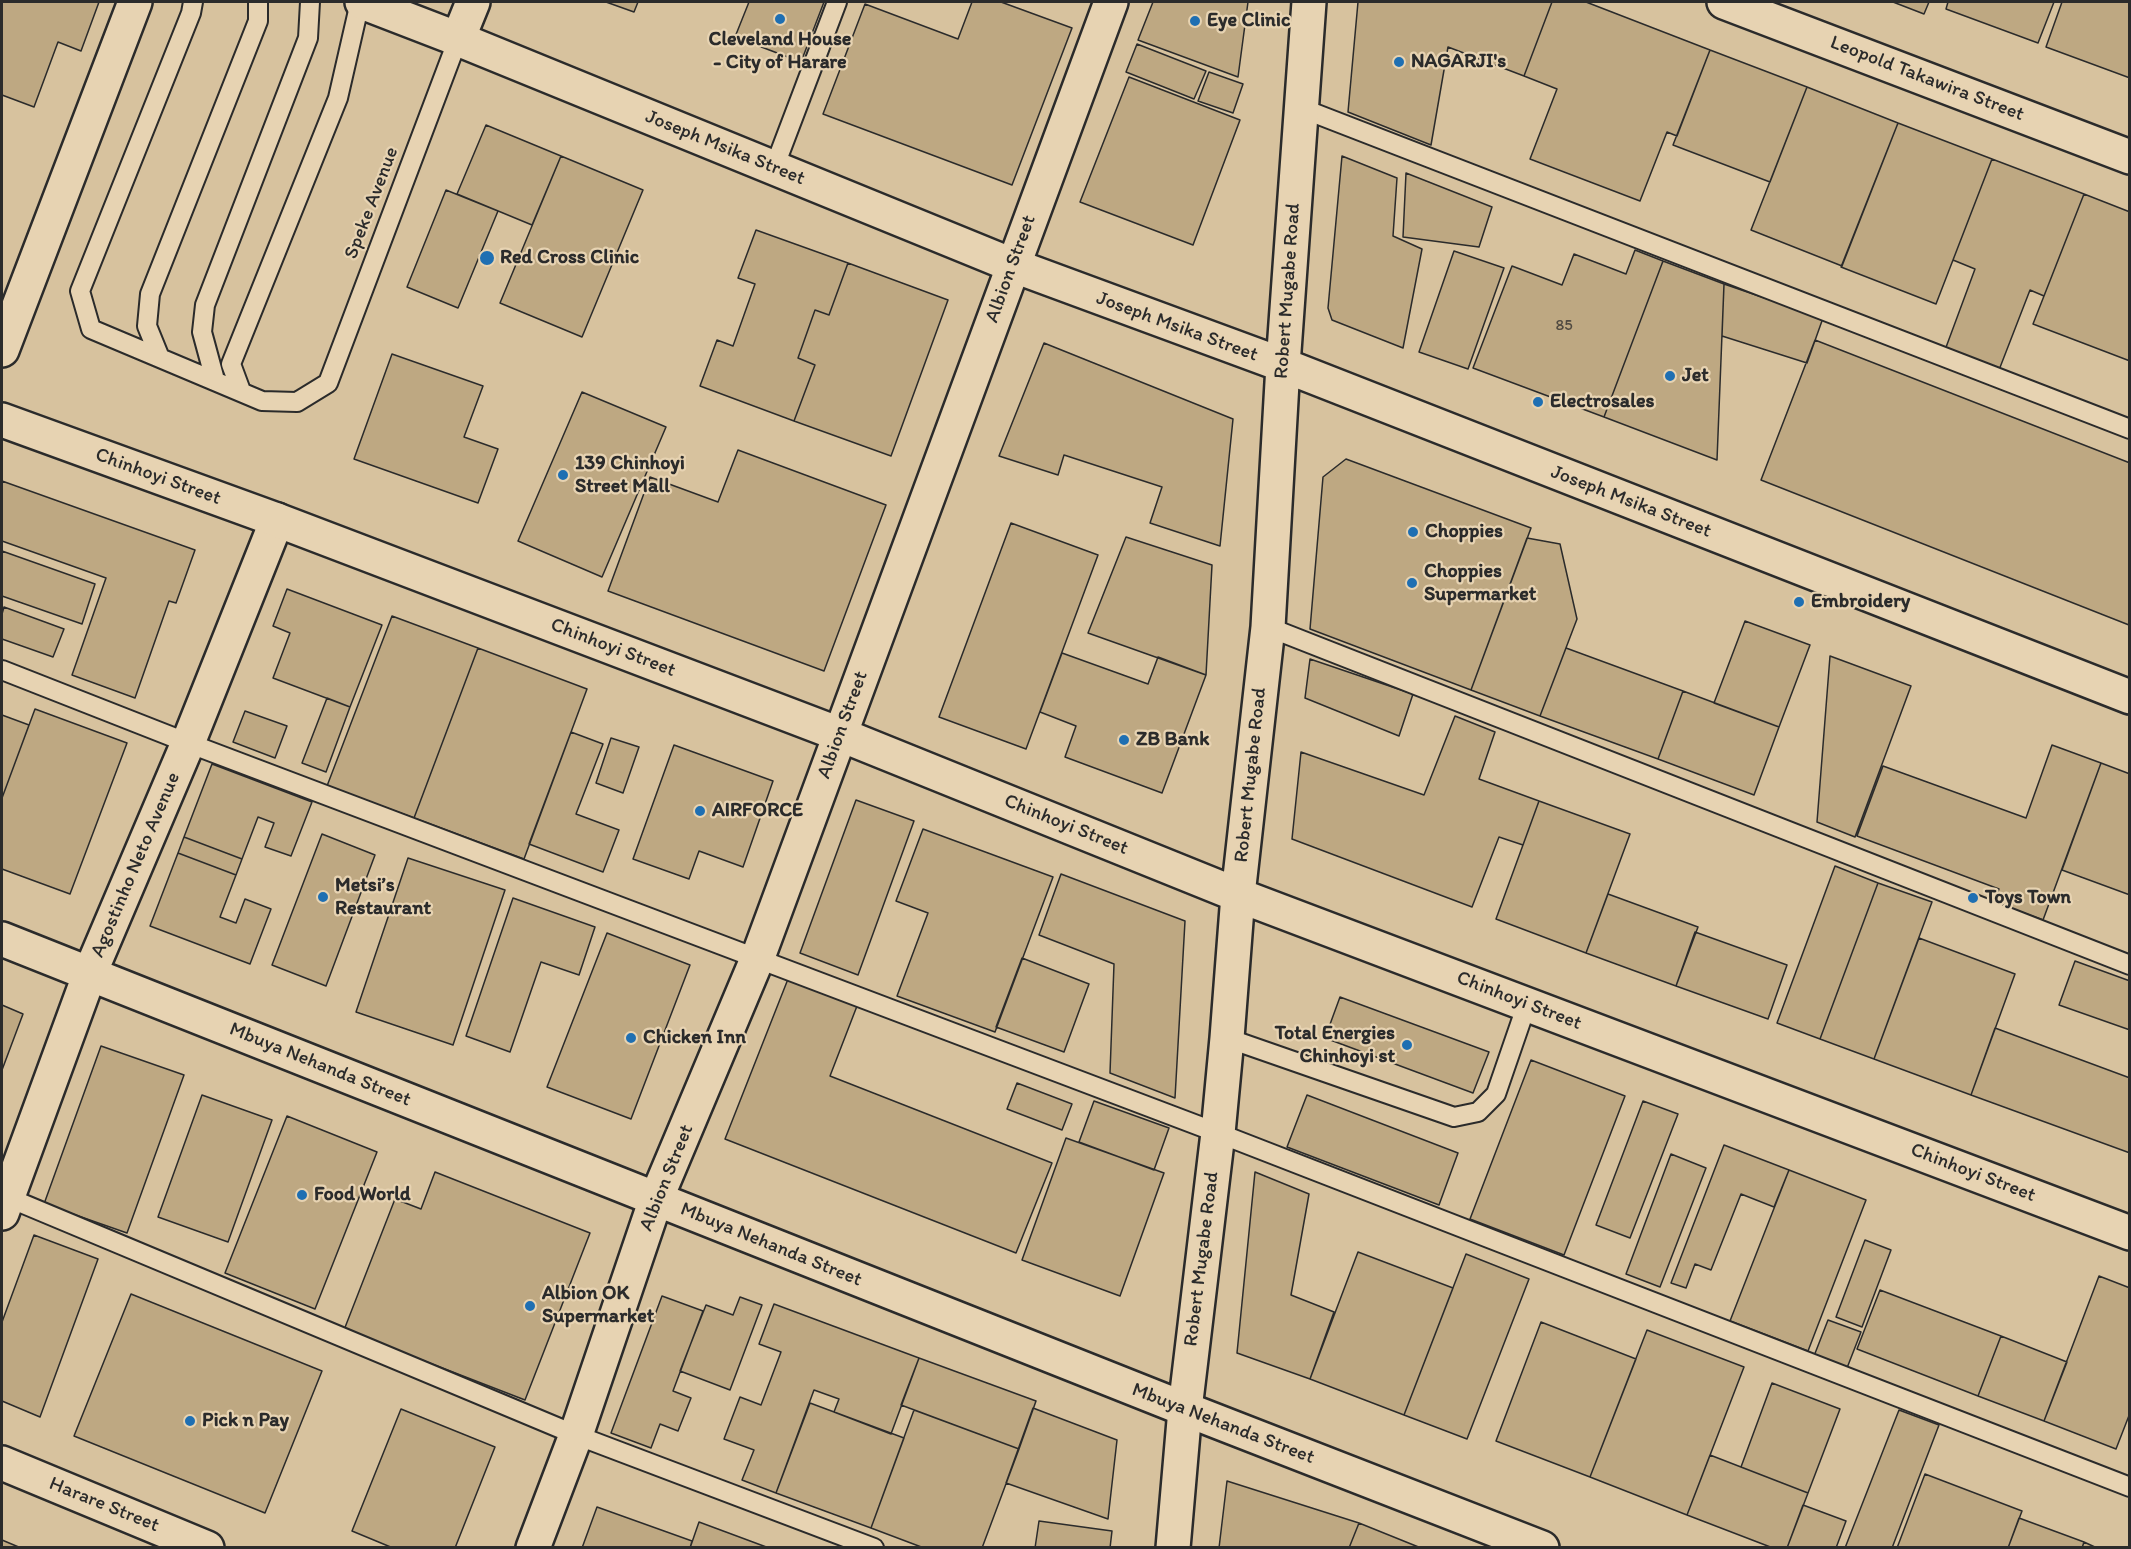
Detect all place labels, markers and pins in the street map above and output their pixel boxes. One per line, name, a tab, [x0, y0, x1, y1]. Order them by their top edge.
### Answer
place label: Eye Clinic	[1207, 9, 1290, 33]
marker: Cleveland House - City of Harare	[773, 12, 787, 26]
marker: Eye Clinic	[1188, 14, 1202, 28]
place label: Cleveland House - City of Harare	[709, 28, 851, 75]
place label: NAGARJI's	[1411, 50, 1506, 74]
marker: NAGARJI's	[1392, 55, 1406, 69]
place label: Red Cross Clinic	[500, 246, 639, 270]
marker: Red Cross Clinic	[478, 249, 496, 267]
place label: Jet	[1682, 364, 1709, 388]
marker: Jet	[1663, 369, 1677, 383]
place label: Electrosales	[1550, 390, 1654, 414]
marker: Electrosales	[1531, 395, 1545, 409]
place label: 139 Chinhoyi Street Mall	[575, 452, 685, 499]
marker: 139 Chinhoyi Street Mall	[556, 468, 570, 482]
place label: Choppies	[1425, 520, 1503, 544]
marker: Choppies	[1406, 525, 1420, 539]
place label: Choppies Supermarket	[1424, 560, 1536, 607]
marker: Choppies Supermarket	[1405, 576, 1419, 590]
place label: Embroidery	[1811, 590, 1910, 614]
marker: Embroidery	[1792, 595, 1806, 609]
place label: ZB Bank	[1136, 728, 1209, 752]
marker: ZB Bank	[1117, 733, 1131, 747]
place label: AIRFORCE	[712, 799, 803, 823]
marker: AIRFORCE	[693, 804, 707, 818]
place label: Metsi’s Restaurant	[335, 874, 431, 921]
place label: Toys Town	[1985, 886, 2071, 910]
marker: Metsi’s Restaurant	[316, 890, 330, 904]
marker: Toys Town	[1966, 891, 1980, 905]
place label: Total Energies Chinhoyi st	[1275, 1022, 1395, 1069]
place label: Chicken Inn	[643, 1026, 746, 1050]
marker: Chicken Inn	[624, 1031, 638, 1045]
marker: Total Energies Chinhoyi st	[1400, 1038, 1414, 1052]
place label: Food World	[314, 1183, 411, 1207]
marker: Food World	[295, 1188, 309, 1202]
place label: Albion OK Supermarket	[542, 1282, 654, 1329]
marker: Albion OK Supermarket	[523, 1299, 537, 1313]
place label: Pick n Pay	[202, 1409, 289, 1433]
marker: Pick n Pay	[183, 1414, 197, 1428]

